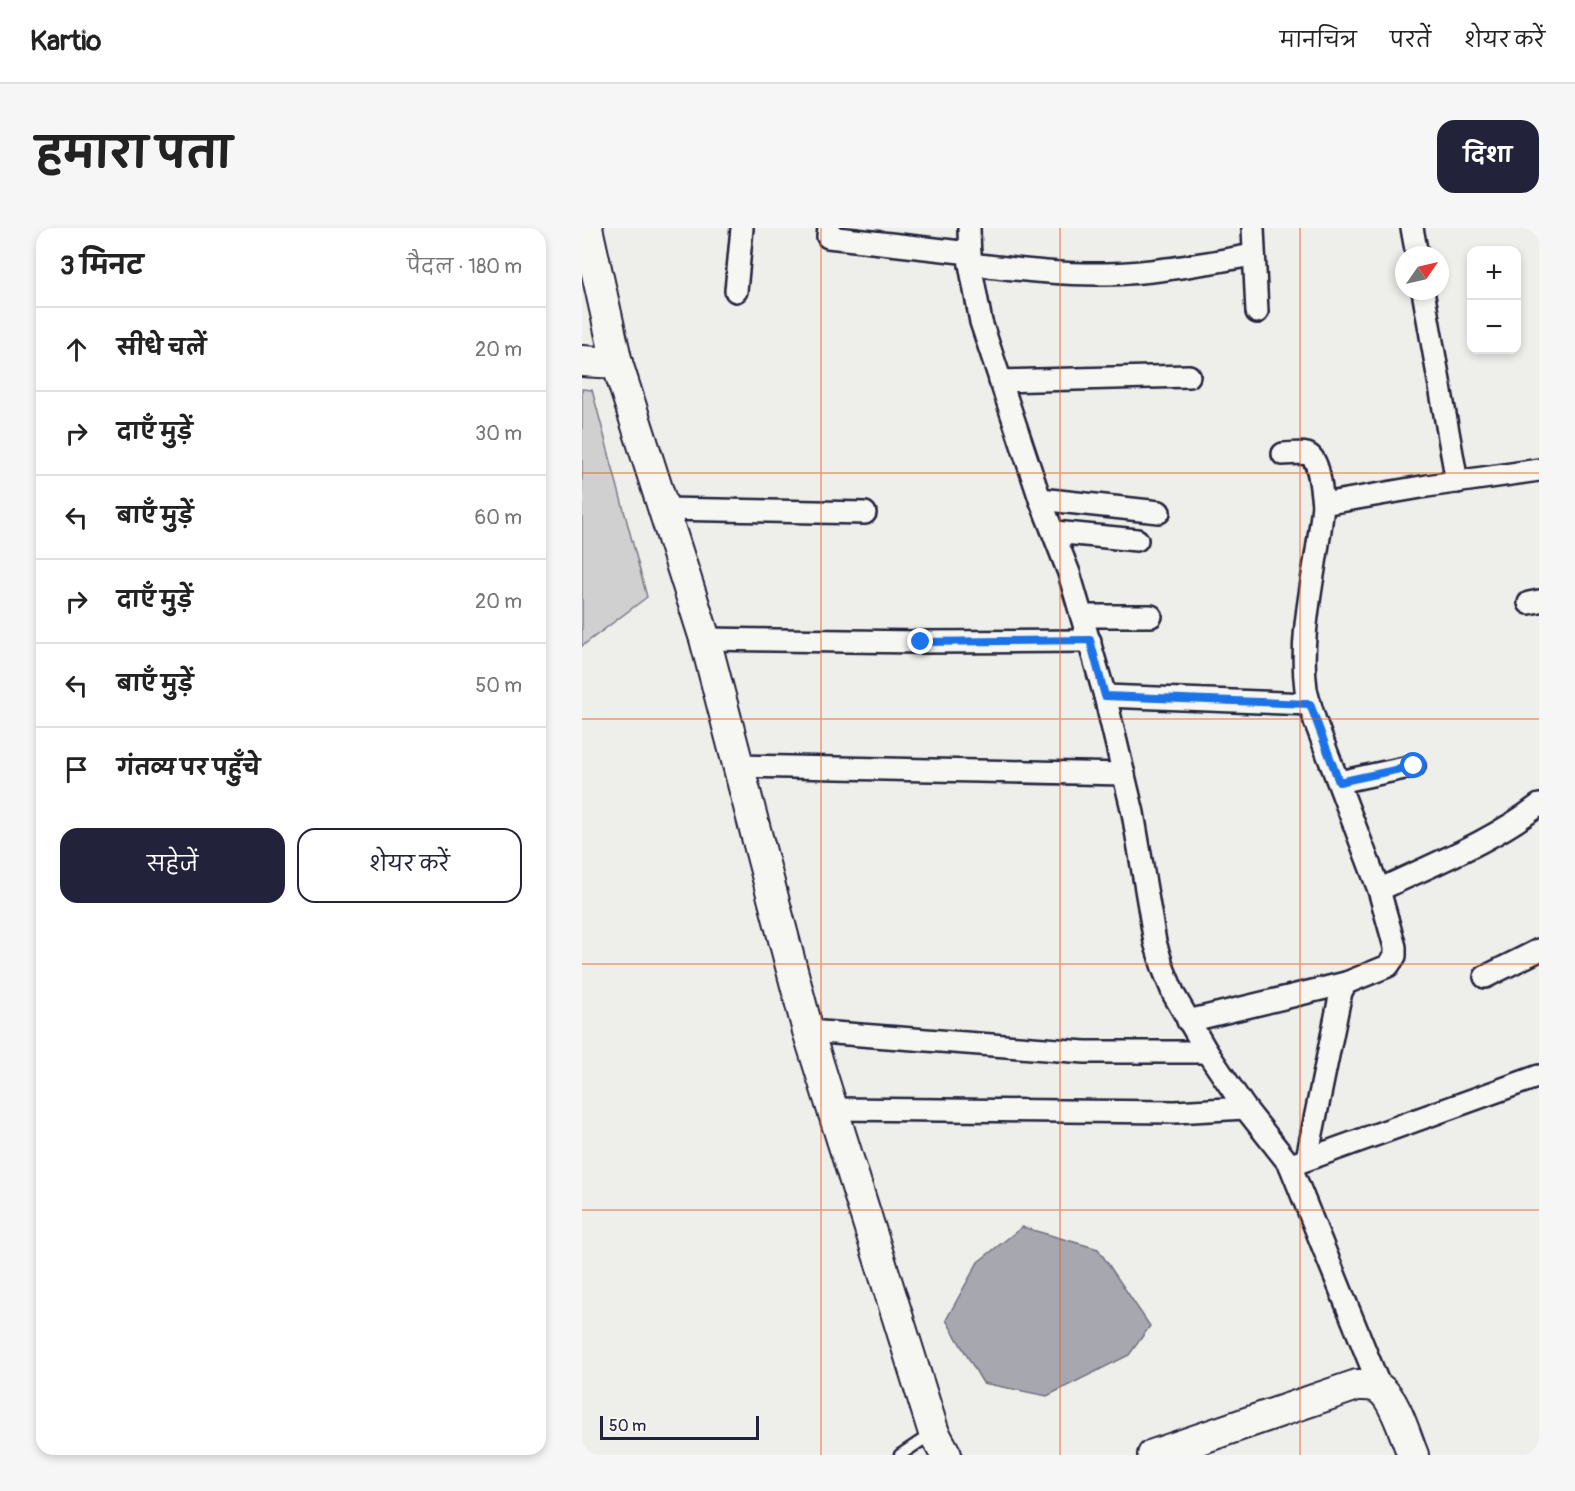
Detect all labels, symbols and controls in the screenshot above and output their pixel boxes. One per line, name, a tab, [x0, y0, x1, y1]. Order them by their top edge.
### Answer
text: Kartio	[30, 24, 101, 59]
text: मानचित्र	[1280, 27, 1357, 54]
text: परतें	[1390, 27, 1431, 54]
text: शेयर करें	[1464, 27, 1545, 54]
button: दिशा	[1437, 120, 1539, 193]
text: हमारा पता	[36, 128, 232, 180]
north arrow	[1395, 246, 1449, 300]
map controls	[1467, 246, 1521, 354]
button: +	[1467, 246, 1521, 300]
text: 3 मिनट	[60, 250, 143, 282]
text: पैदल · 180 m	[407, 254, 522, 279]
button: −	[1467, 300, 1521, 354]
icon: ahead	[60, 333, 93, 366]
text: सीधे चलें	[117, 334, 206, 362]
text: 20 m	[475, 337, 522, 362]
icon: right	[60, 417, 93, 450]
text: दाएँ मुड़ें	[117, 418, 193, 446]
text: 30 m	[475, 421, 522, 446]
icon: left	[60, 501, 93, 534]
text: बाएँ मुड़ें	[117, 502, 193, 530]
text: 60 m	[475, 505, 522, 530]
icon: right	[60, 585, 93, 618]
text: दाएँ मुड़ें	[117, 586, 193, 614]
text: 20 m	[475, 589, 522, 614]
route end	[907, 628, 933, 654]
icon: left	[60, 669, 93, 702]
text: बाएँ मुड़ें	[117, 670, 193, 698]
text: 50 m	[475, 673, 522, 698]
route start	[1400, 752, 1426, 778]
icon: arrive	[60, 753, 93, 786]
text: गंतव्य पर पहुँचे	[117, 754, 260, 782]
button: सहेजें	[60, 828, 285, 903]
button: शेयर करें	[297, 828, 522, 903]
scale bar	[600, 1413, 759, 1440]
text: 50 m	[609, 1416, 646, 1436]

